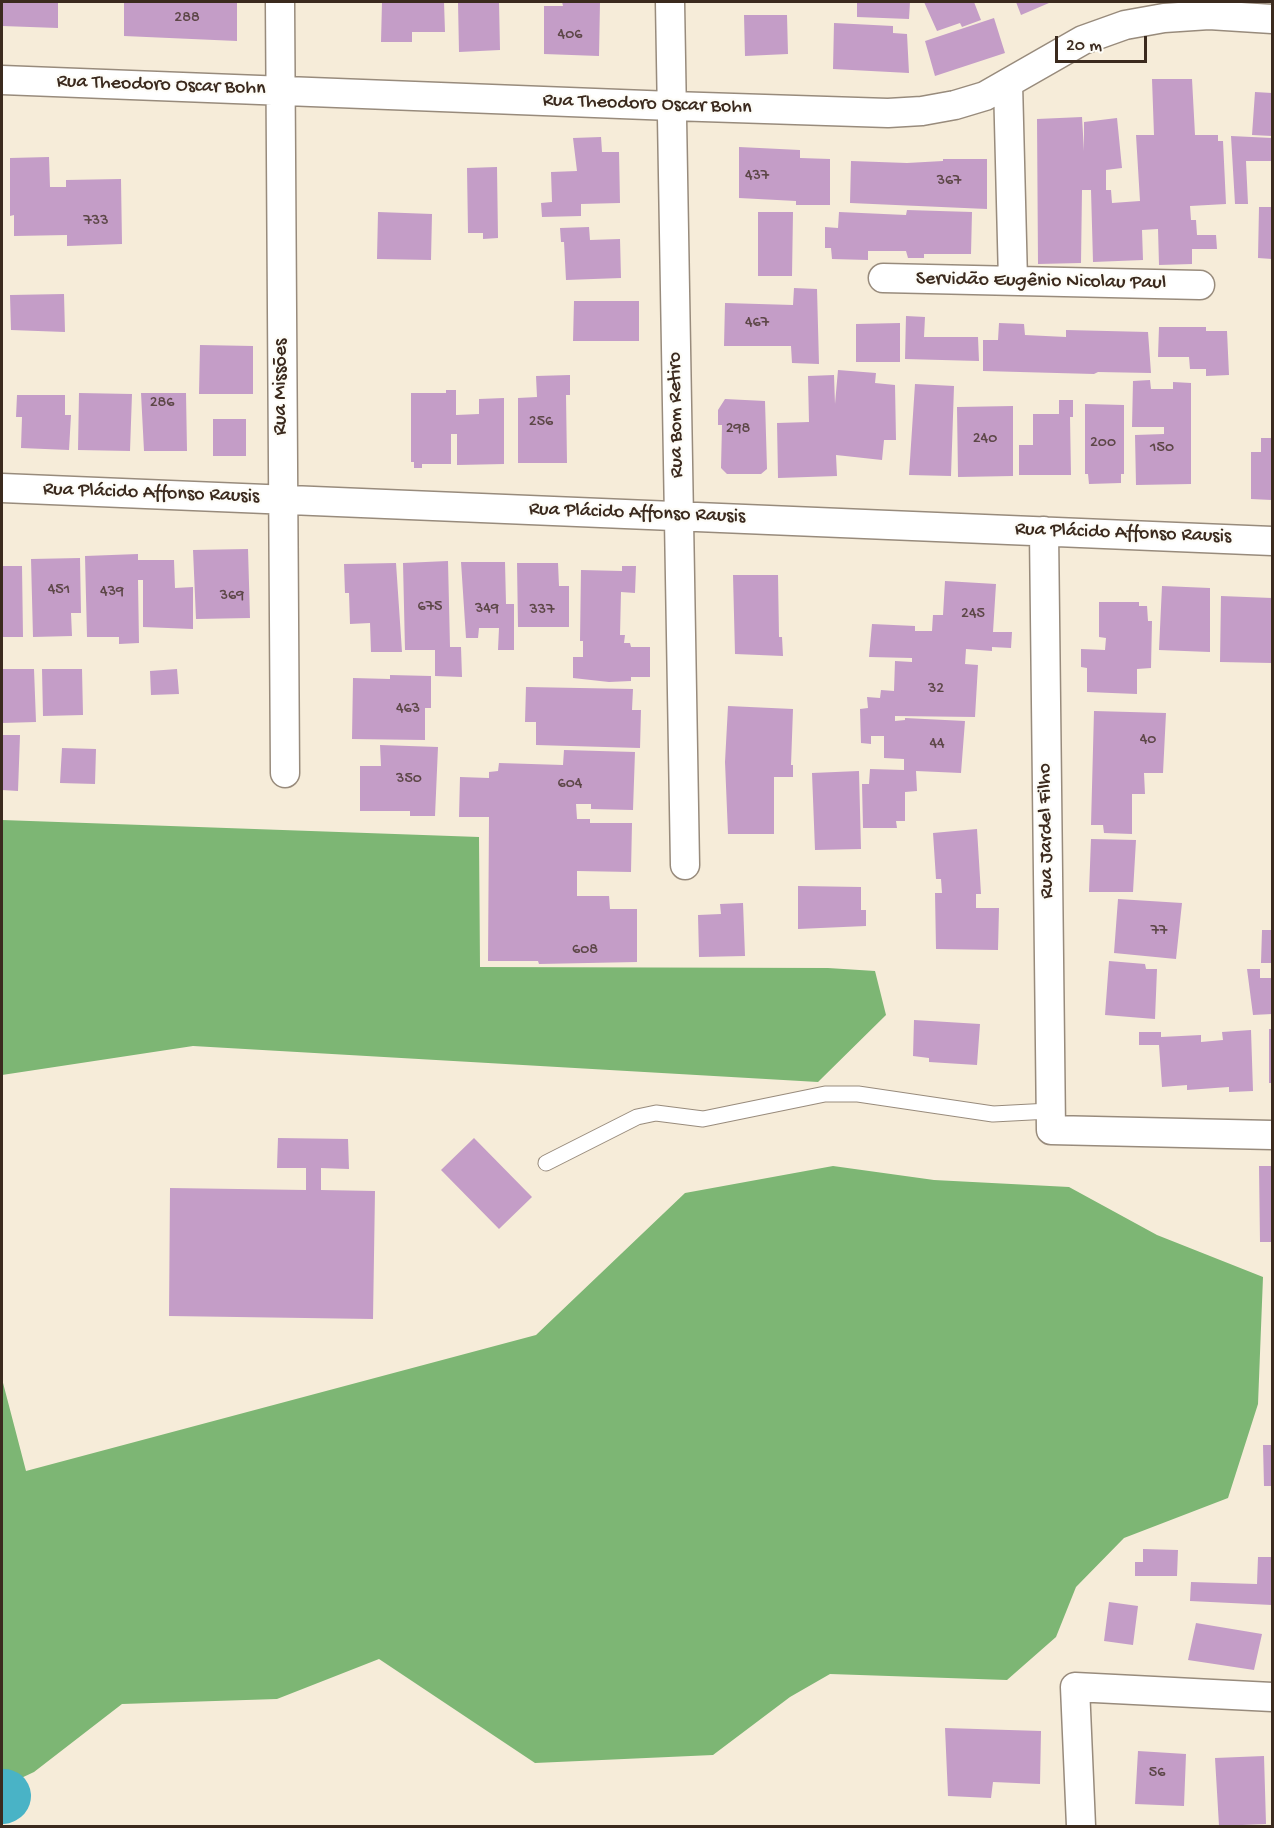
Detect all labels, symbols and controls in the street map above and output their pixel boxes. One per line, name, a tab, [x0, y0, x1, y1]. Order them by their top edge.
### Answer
house number: 288	[174, 9, 200, 29]
scale bar	[1058, 24, 1150, 62]
house number: 406	[558, 26, 582, 46]
text: 20 m	[1066, 36, 1102, 57]
street label: Rua Theodoro Oscar Bohn	[56, 70, 266, 102]
street label: Rua Theodoro Oscar Bohn	[542, 89, 752, 121]
house number: 437	[745, 167, 769, 187]
house number: 367	[937, 172, 961, 192]
house number: 733	[84, 212, 108, 232]
street label: Servidão Eugênio Nicolau Paul	[916, 268, 1166, 296]
house number: 467	[745, 314, 769, 334]
street label: Rua Missões	[270, 339, 294, 435]
street label: Rua Bom Retiro	[664, 352, 690, 478]
house number: 286	[150, 394, 174, 414]
house number: 256	[529, 413, 553, 433]
house number: 298	[726, 420, 750, 440]
house number: 240	[973, 430, 997, 450]
house number: 200	[1090, 434, 1116, 454]
house number: 150	[1150, 439, 1174, 459]
street label: Rua Plácido Affonso Rausis	[42, 478, 260, 510]
street label: Rua Plácido Affonso Rausis	[528, 498, 746, 530]
street label: Rua Plácido Affonso Rausis	[1014, 518, 1232, 550]
house number: 451	[48, 581, 70, 601]
house number: 439	[100, 583, 124, 603]
house number: 369	[220, 587, 244, 607]
house number: 675	[418, 598, 442, 618]
house number: 349	[475, 600, 499, 620]
house number: 337	[530, 601, 554, 621]
house number: 245	[961, 605, 985, 625]
house number: 32	[928, 680, 944, 700]
house number: 463	[396, 700, 420, 720]
house number: 40	[1140, 731, 1156, 751]
house number: 44	[929, 735, 945, 755]
street label: Rua Jardel Filho	[1034, 763, 1060, 899]
house number: 350	[396, 770, 422, 790]
house number: 604	[558, 775, 582, 795]
house number: 77	[1151, 922, 1167, 942]
house number: 608	[572, 941, 598, 961]
house number: 56	[1149, 1764, 1165, 1784]

